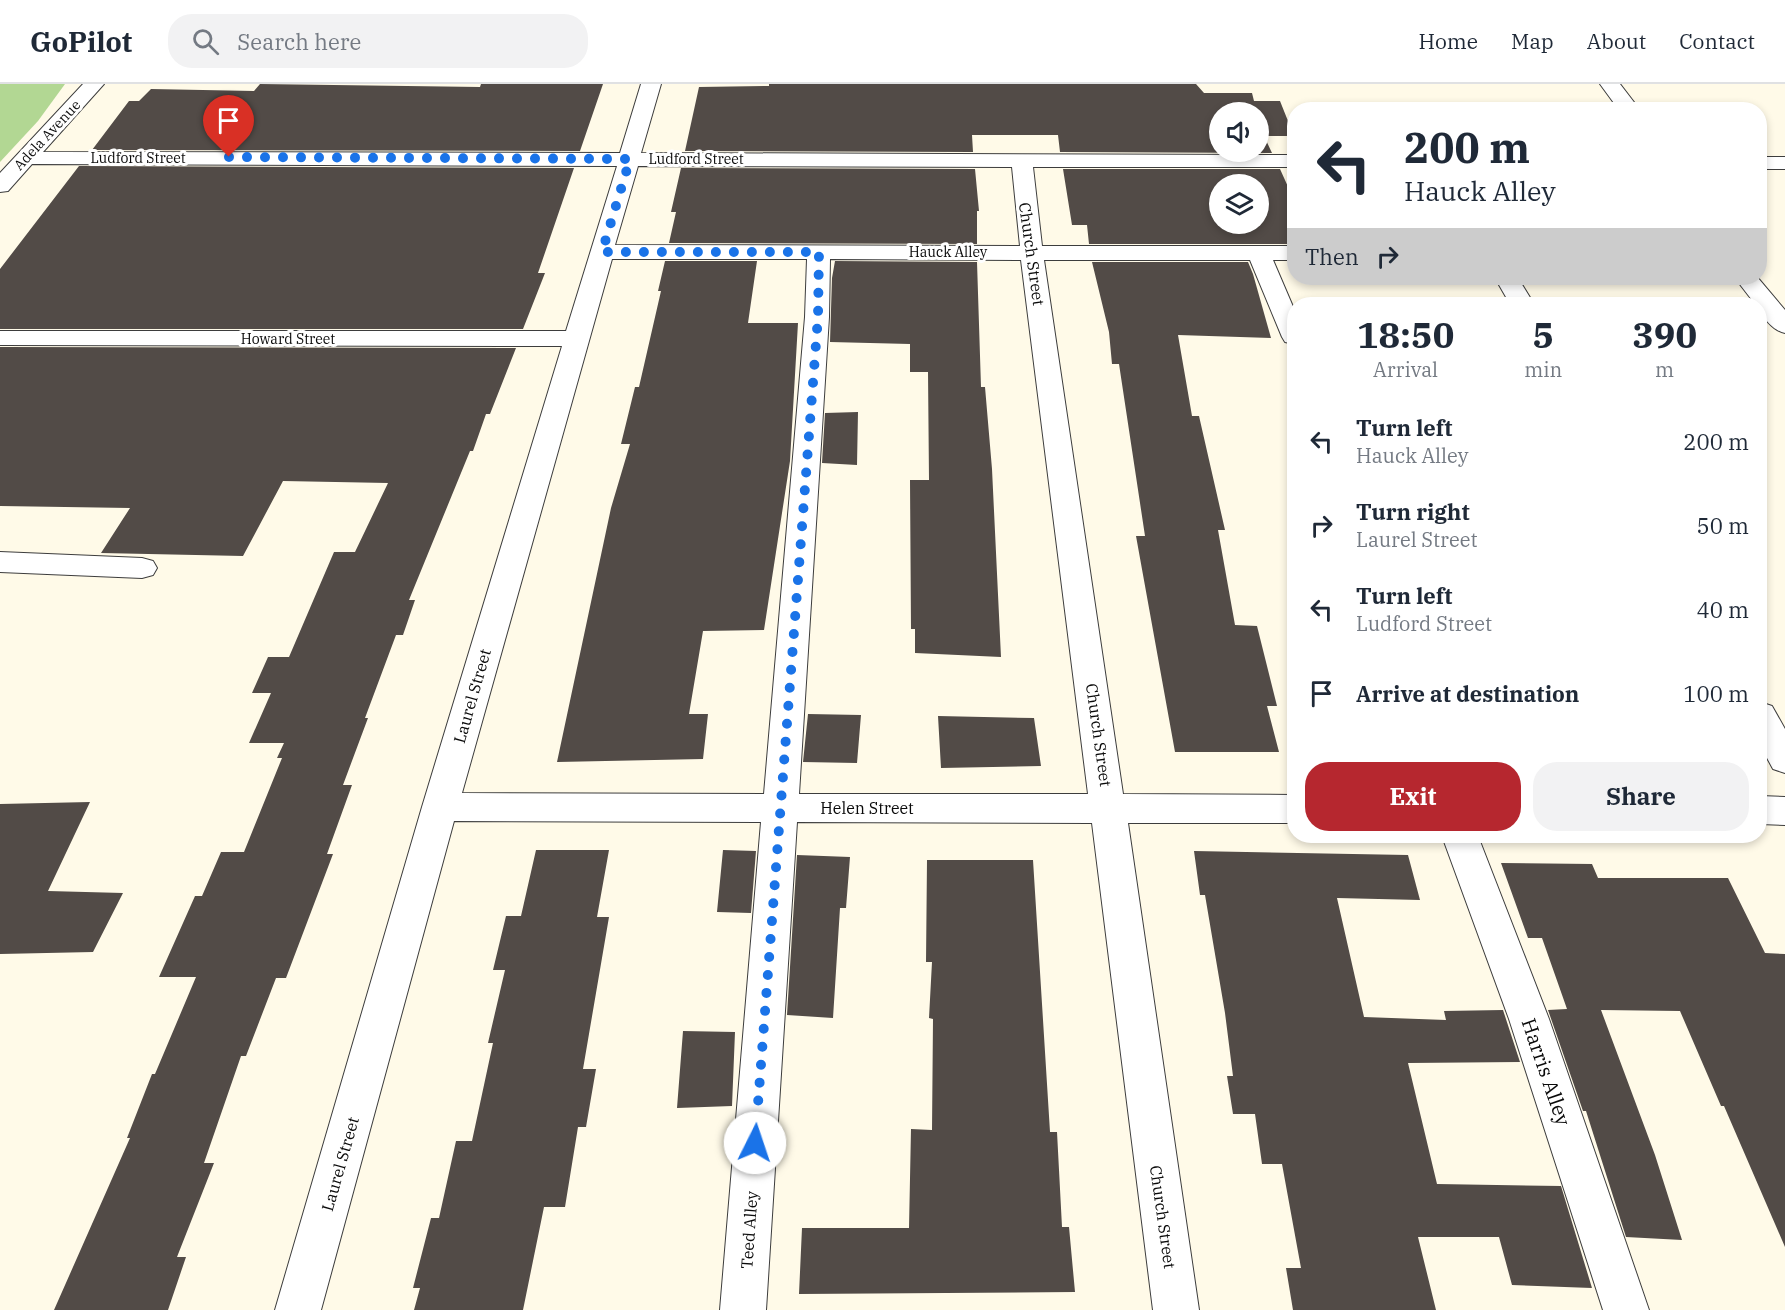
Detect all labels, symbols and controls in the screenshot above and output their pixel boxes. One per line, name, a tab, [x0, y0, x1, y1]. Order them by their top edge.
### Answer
search box	[168, 14, 588, 68]
text: GoPilot	[30, 23, 132, 60]
icon: search	[189, 25, 222, 58]
text: Search here	[237, 27, 361, 56]
text: Home	[1418, 27, 1478, 55]
text: Map	[1511, 27, 1554, 55]
text: About	[1587, 27, 1646, 55]
text: Contact	[1679, 27, 1755, 55]
pin	[203, 95, 254, 157]
street label: Adela Avenue	[10, 96, 84, 174]
map controls	[1209, 102, 1269, 234]
button: sound	[1209, 102, 1269, 162]
icon: arrive	[212, 104, 245, 137]
text: 200 m	[1404, 120, 1530, 175]
icon: left	[1305, 126, 1383, 204]
street label: Ludford Street	[90, 149, 186, 167]
street label: Ludford Street	[648, 150, 744, 168]
text: Hauck Alley	[1404, 173, 1556, 208]
button: layers	[1209, 174, 1269, 234]
street label: Church Street	[1015, 201, 1049, 307]
icon: right	[1371, 240, 1404, 273]
text: Then	[1305, 242, 1359, 271]
street label: Hauck Alley	[909, 243, 988, 261]
text: 18:50	[1357, 311, 1454, 358]
text: 5	[1532, 311, 1554, 358]
text: 390	[1632, 311, 1697, 358]
street label: Howard Street	[241, 330, 335, 348]
text: Arrival	[1373, 356, 1438, 383]
text: min	[1524, 356, 1562, 383]
text: m	[1655, 356, 1674, 383]
text: Turn left	[1356, 413, 1452, 442]
icon: left	[1305, 425, 1338, 458]
text: 200 m	[1683, 427, 1749, 456]
text: Hauck Alley	[1356, 442, 1468, 469]
text: Turn right	[1356, 497, 1470, 526]
icon: right	[1305, 509, 1338, 542]
text: 50 m	[1697, 511, 1749, 540]
text: Laurel Street	[1356, 526, 1477, 553]
text: Turn left	[1356, 581, 1452, 610]
icon: left	[1305, 593, 1338, 626]
text: 40 m	[1697, 595, 1749, 624]
text: Ludford Street	[1356, 610, 1492, 637]
street label: Laurel Street	[449, 646, 495, 745]
icon: arrive	[1305, 677, 1338, 710]
text: Arrive at destination	[1356, 679, 1579, 708]
text: 100 m	[1683, 679, 1749, 708]
street label: Church Street	[1082, 682, 1116, 788]
button: Exit	[1305, 762, 1521, 831]
button: Share	[1533, 762, 1749, 831]
street label: Helen Street	[820, 798, 914, 818]
street label: Harris Alley	[1515, 1015, 1578, 1129]
position arrow	[723, 1111, 787, 1175]
street label: Laurel Street	[317, 1114, 363, 1213]
street label: Church Street	[1146, 1164, 1180, 1270]
street label: Teed Alley	[736, 1190, 762, 1270]

